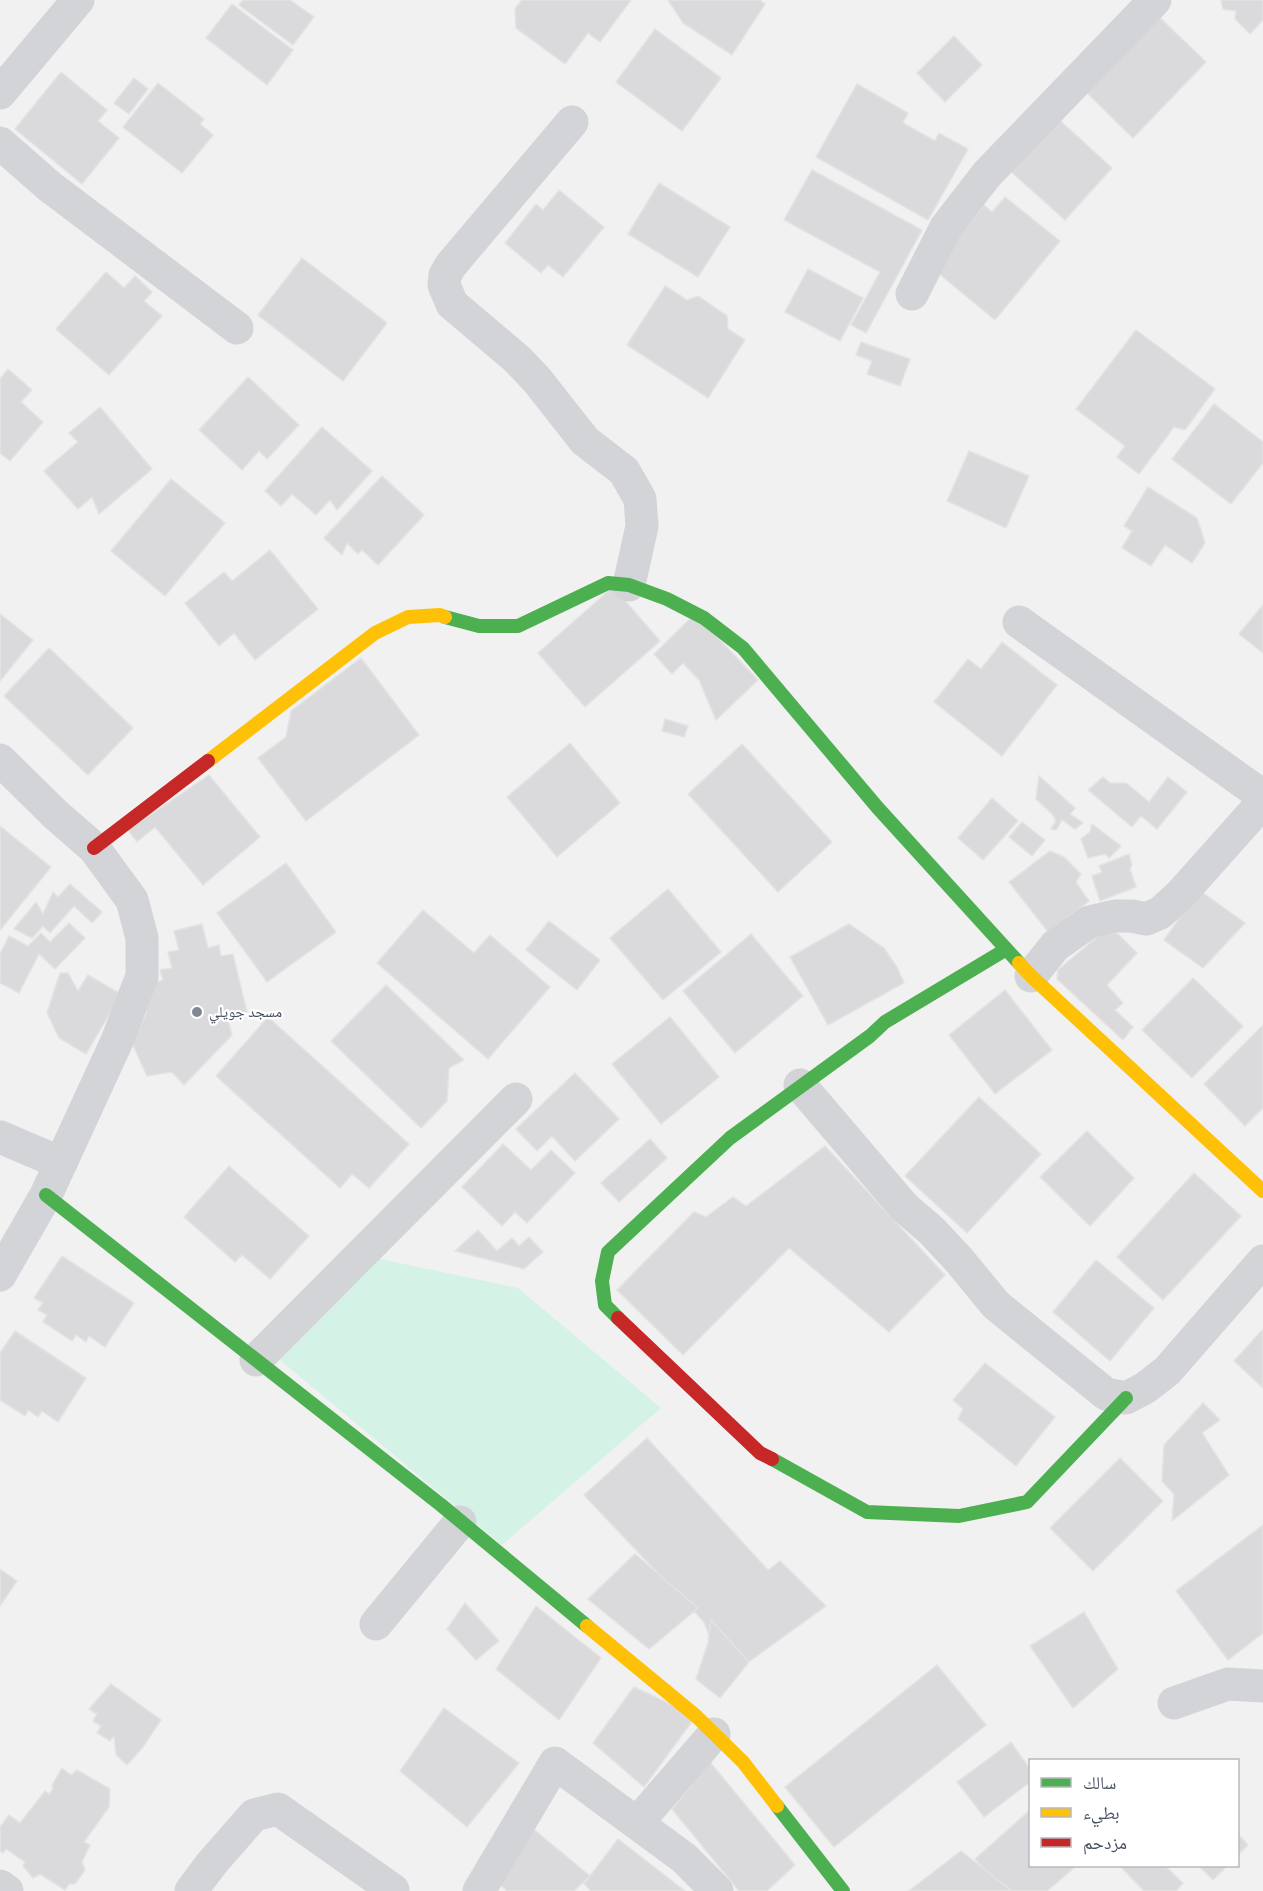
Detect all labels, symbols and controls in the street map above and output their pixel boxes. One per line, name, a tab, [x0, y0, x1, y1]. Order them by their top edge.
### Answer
place label: مسجد جويلي	[209, 1002, 282, 1024]
marker: مسجد جويلي	[190, 1005, 204, 1019]
legend	[1029, 1759, 1239, 1867]
text: سالك	[1083, 1771, 1116, 1794]
text: بطيء	[1083, 1801, 1120, 1828]
text: مزدحم	[1083, 1831, 1127, 1855]

